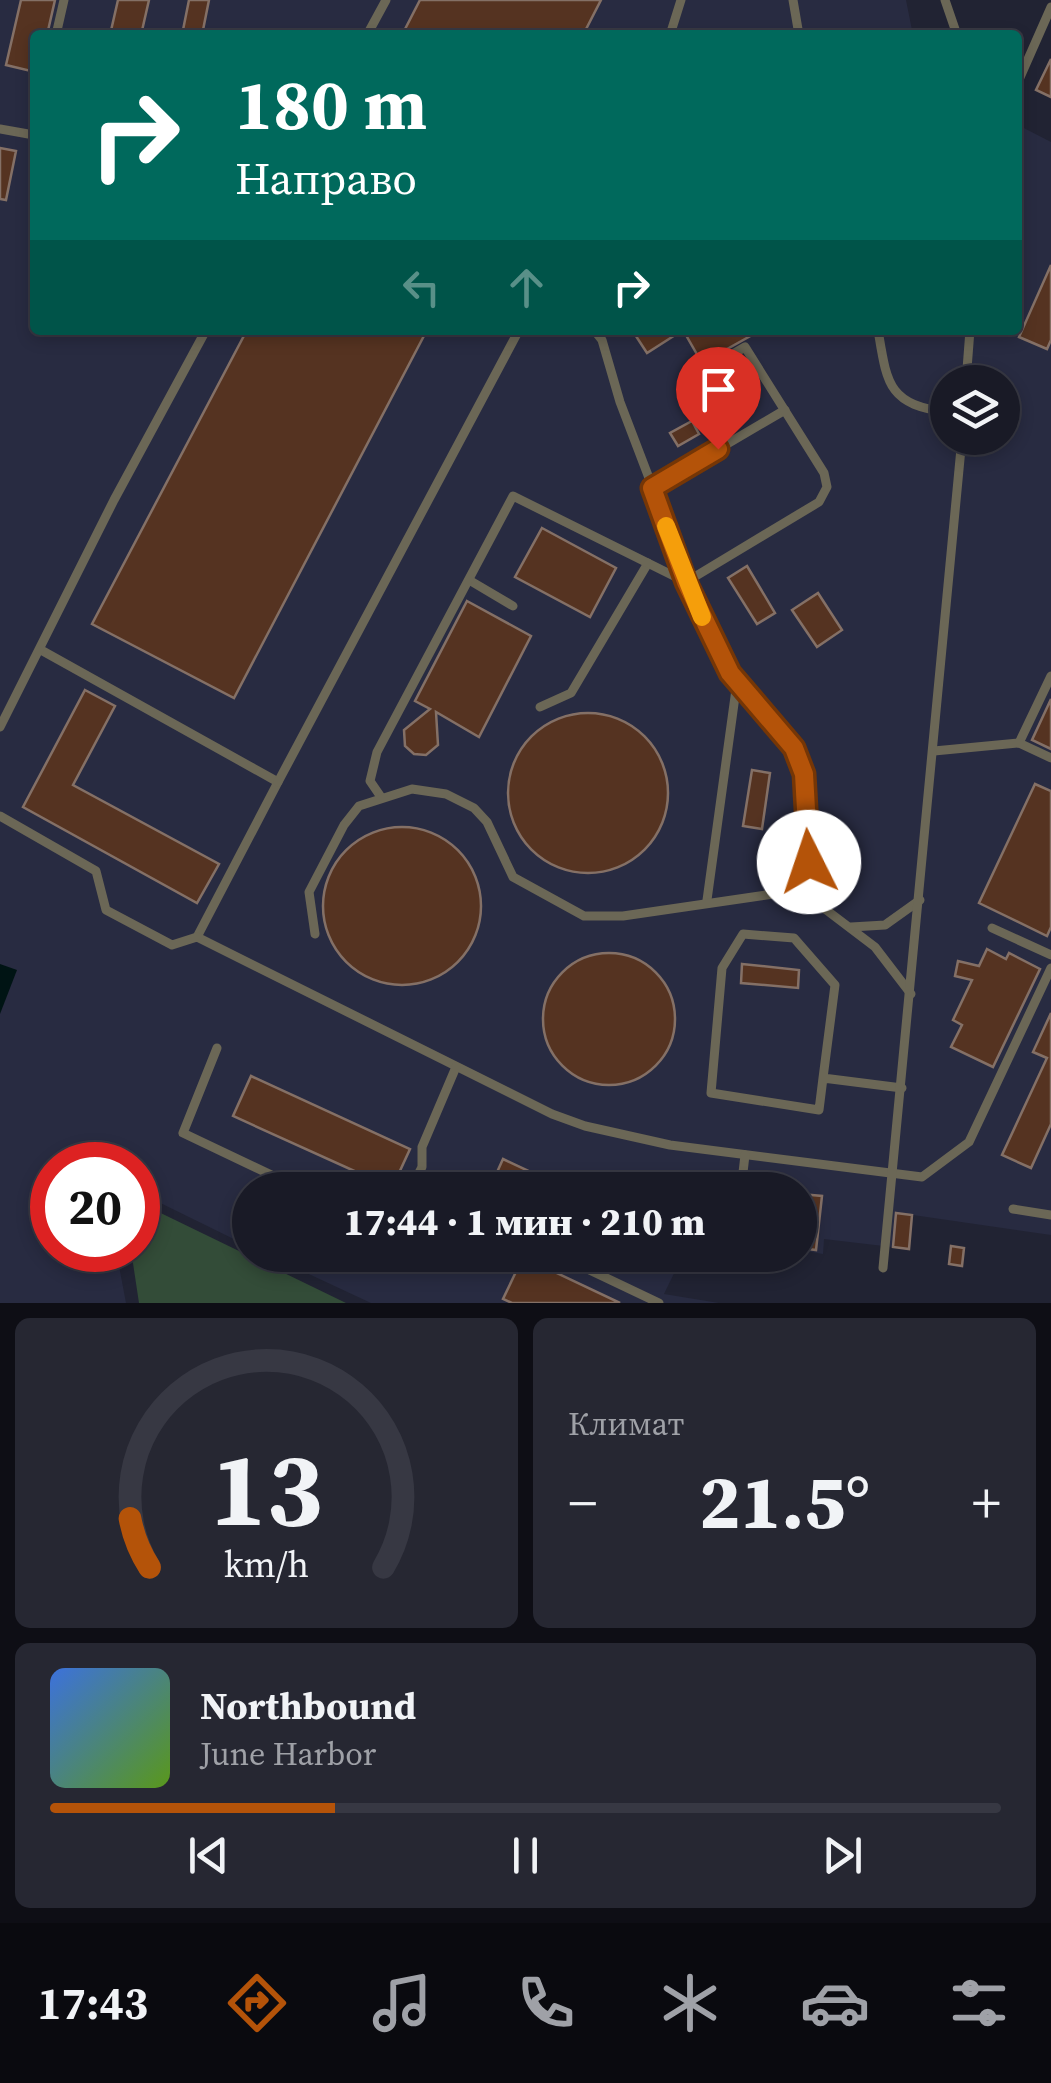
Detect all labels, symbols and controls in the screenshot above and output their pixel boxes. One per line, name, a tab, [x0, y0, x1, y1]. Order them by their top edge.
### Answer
text: 180 m	[235, 56, 427, 152]
icon: right	[70, 70, 200, 200]
text: Направо	[235, 147, 417, 209]
icon: left	[394, 260, 449, 315]
icon: ahead	[499, 260, 554, 315]
icon: right	[604, 260, 659, 315]
pin	[676, 347, 761, 450]
icon: arrive	[691, 362, 746, 417]
map controls	[930, 365, 1020, 455]
button: layers	[930, 365, 1020, 455]
position arrow	[757, 810, 861, 914]
speed limit sign: 20	[30, 1142, 160, 1272]
text: 17:44 · 1 мин · 210 m	[344, 1196, 705, 1248]
text: Климат	[568, 1402, 684, 1446]
text: 13	[210, 1417, 323, 1560]
text: 21.5°	[699, 1450, 870, 1553]
text: −	[568, 1465, 597, 1540]
text: +	[972, 1465, 1001, 1540]
text: km/h	[224, 1540, 309, 1589]
text: Northbound	[200, 1680, 416, 1732]
text: June Harbor	[200, 1732, 376, 1776]
icon: previous	[181, 1828, 236, 1883]
icon: pause	[498, 1828, 553, 1883]
icon: next	[815, 1828, 870, 1883]
icon: directions	[222, 1968, 292, 2038]
icon: music	[367, 1968, 437, 2038]
icon: phone	[511, 1968, 581, 2038]
icon: climate	[655, 1968, 725, 2038]
icon: car	[800, 1968, 870, 2038]
icon: filters	[944, 1968, 1014, 2038]
text: 17:43	[37, 1972, 148, 2034]

